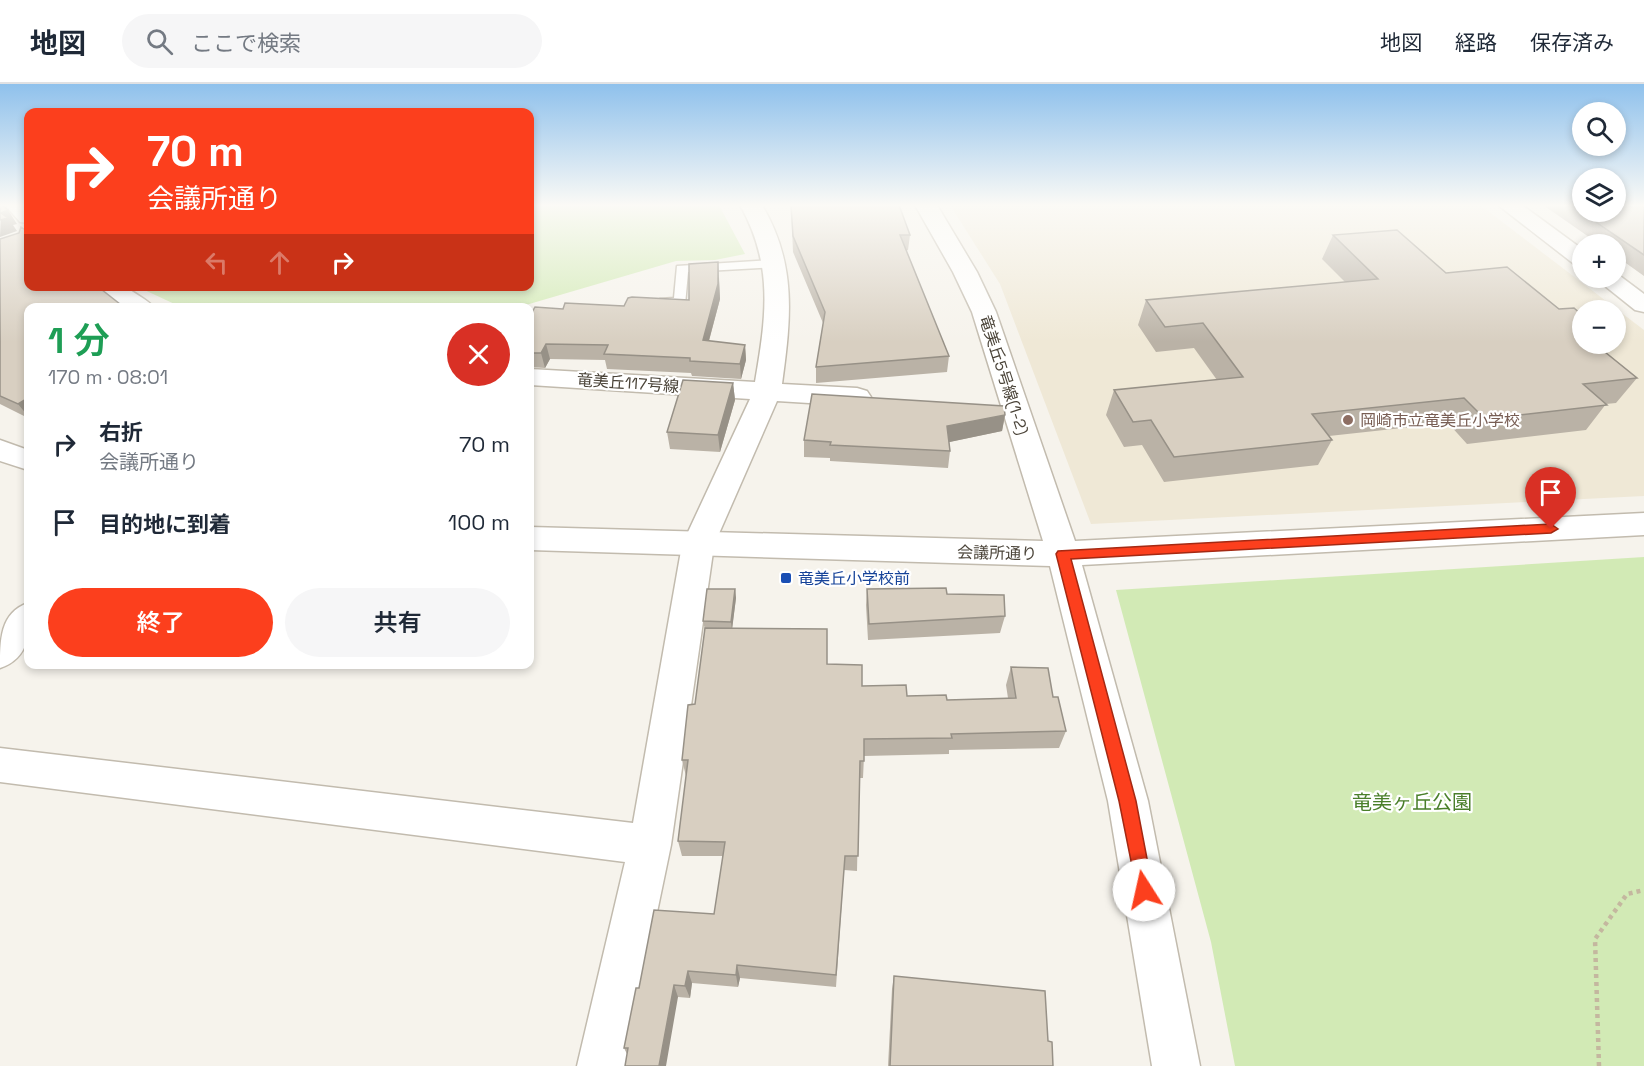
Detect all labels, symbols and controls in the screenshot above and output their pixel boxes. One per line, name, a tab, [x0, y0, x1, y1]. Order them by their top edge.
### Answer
search box	[122, 14, 542, 68]
text: 地図	[30, 25, 86, 61]
icon: search	[143, 25, 176, 58]
text: ここで検索	[191, 29, 301, 57]
text: 地図	[1380, 29, 1422, 56]
text: 経路	[1455, 29, 1497, 56]
text: 保存済み	[1530, 29, 1614, 56]
map controls	[1572, 102, 1626, 354]
button: search	[1572, 102, 1626, 156]
text: 70 m	[147, 125, 244, 178]
icon: right	[48, 132, 126, 210]
button: layers	[1572, 168, 1626, 222]
text: 会議所通り	[147, 181, 282, 216]
button: +	[1572, 234, 1626, 288]
icon: left	[200, 246, 233, 279]
icon: ahead	[263, 246, 296, 279]
icon: right	[326, 246, 359, 279]
button: −	[1572, 300, 1626, 354]
street label: 竜美丘5号線(1-2)	[975, 312, 1033, 438]
text: 1 分	[48, 318, 109, 364]
button: close	[447, 323, 510, 386]
text: 170 m · 08:01	[48, 364, 168, 390]
street label: 竜美丘117号線	[576, 369, 680, 397]
place label: 岡崎市立竜美丘小学校	[1360, 410, 1520, 431]
marker: 岡崎市立竜美丘小学校	[1341, 413, 1355, 427]
text: 右折	[99, 418, 143, 446]
icon: right	[48, 428, 81, 461]
text: 70 m	[459, 430, 510, 458]
text: 会議所通り	[99, 449, 199, 475]
pin	[1525, 467, 1576, 529]
icon: arrive	[1534, 476, 1567, 509]
icon: arrive	[48, 506, 81, 539]
text: 100 m	[448, 508, 510, 536]
text: 目的地に到着	[99, 510, 231, 538]
street label: 会議所通り	[957, 542, 1037, 564]
place label: 竜美丘小学校前	[798, 568, 910, 589]
marker: 竜美丘小学校前	[779, 571, 793, 585]
button: 終了	[48, 588, 273, 657]
button: 共有	[285, 588, 510, 657]
park label: 竜美ヶ丘公園	[1352, 789, 1472, 815]
position arrow	[1112, 858, 1176, 922]

